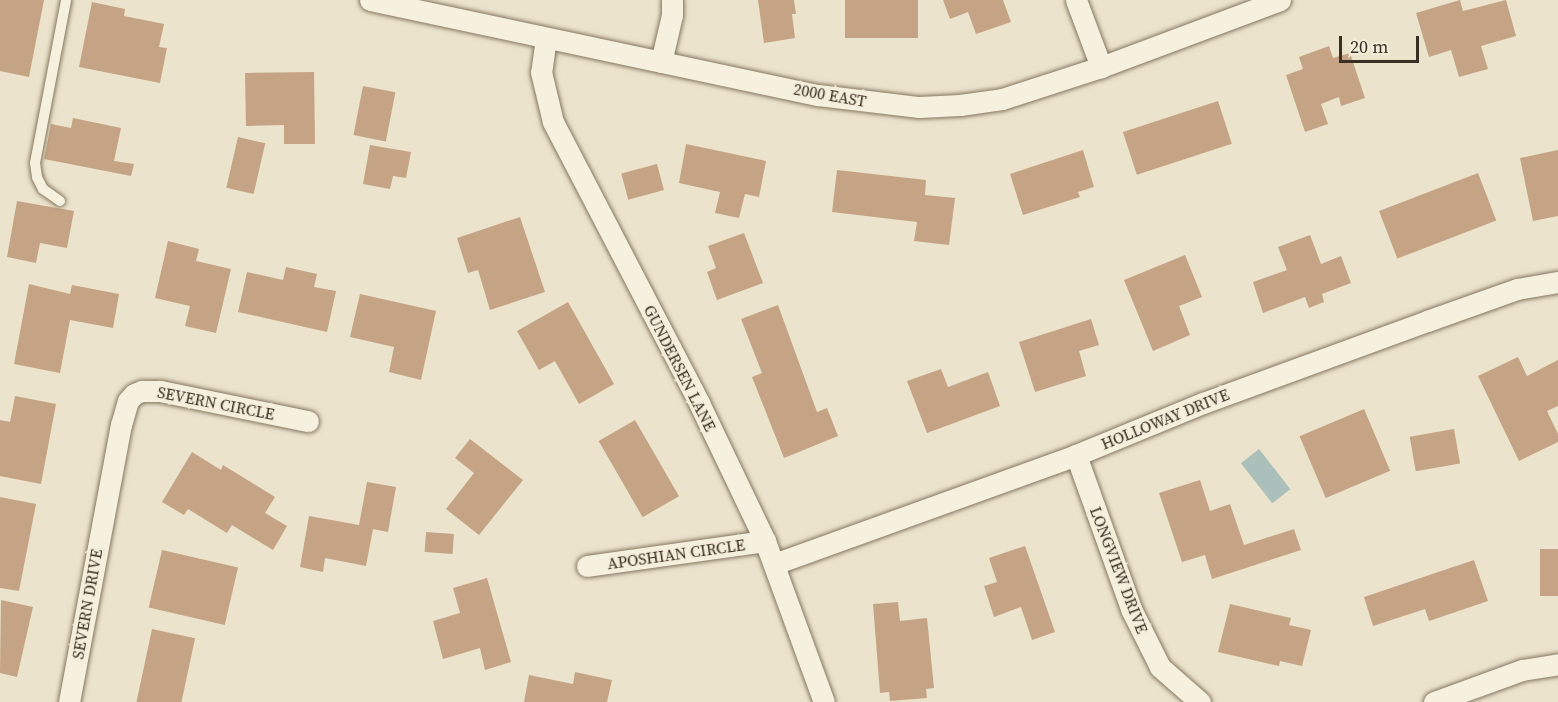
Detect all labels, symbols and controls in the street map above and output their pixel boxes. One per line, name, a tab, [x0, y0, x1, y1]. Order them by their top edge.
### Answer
scale bar	[1342, 24, 1422, 62]
text: 20 m	[1350, 34, 1388, 59]
street label: 2000 EAST	[792, 79, 868, 111]
street label: GUNDERSEN LANE	[640, 302, 720, 434]
street label: SEVERN CIRCLE	[156, 382, 276, 424]
street label: HOLLOWAY DRIVE	[1098, 384, 1232, 454]
street label: LONGVIEW DRIVE	[1086, 504, 1152, 636]
street label: APOSHIAN CIRCLE	[606, 535, 746, 573]
street label: SEVERN DRIVE	[68, 547, 106, 661]

